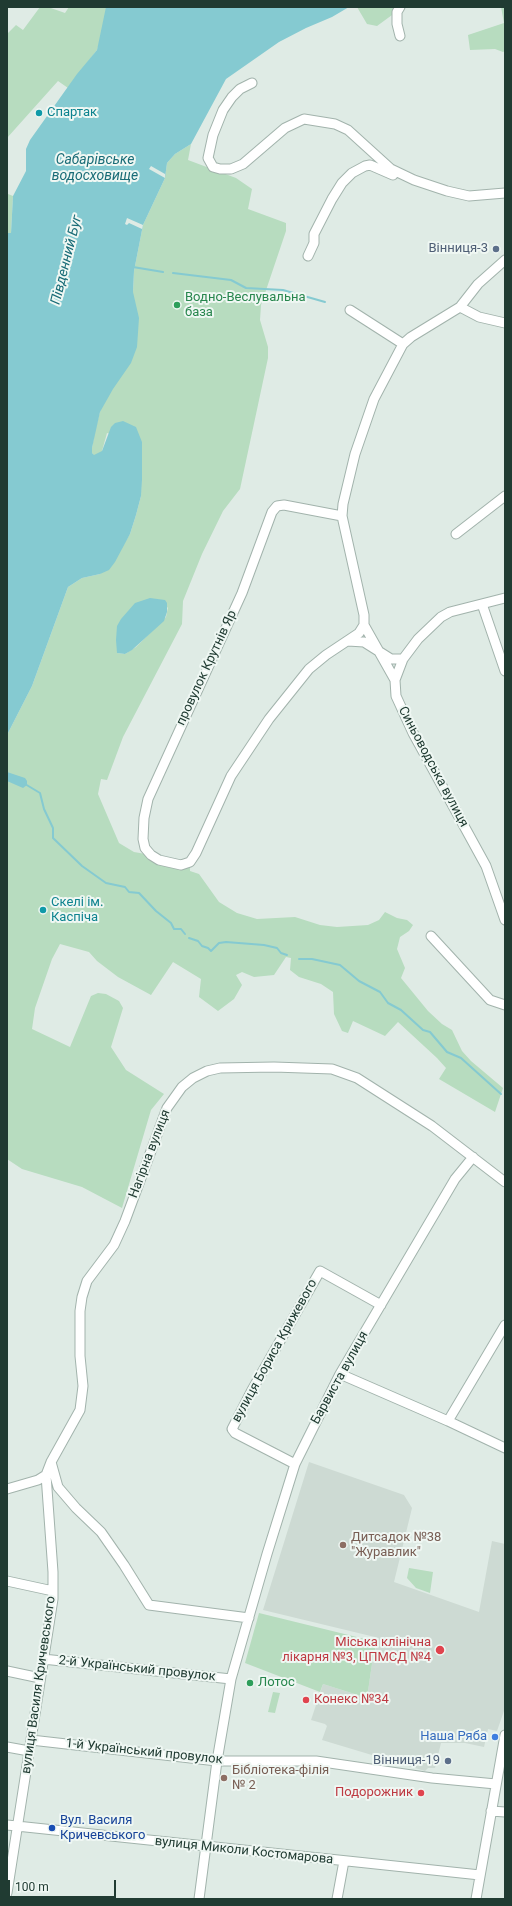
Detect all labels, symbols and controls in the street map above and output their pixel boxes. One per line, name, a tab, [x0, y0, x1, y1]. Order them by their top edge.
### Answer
place label: Спартак	[47, 105, 97, 121]
marker: Спартак	[34, 108, 44, 118]
water label: Сабарівське водосховище	[52, 152, 138, 184]
water label: Південний Буг	[48, 213, 86, 307]
place label: Вінниця-3	[428, 241, 488, 257]
marker: Вінниця-3	[491, 244, 501, 254]
place label: Водно-Веслувальна база	[185, 290, 306, 321]
marker: Водно-Веслувальна база	[172, 300, 182, 310]
street label: провулок Крутнів Яр	[173, 608, 241, 728]
street label: Синьоводська вулиця	[395, 704, 471, 830]
place label: Скелі ім. Каспіча	[51, 895, 103, 926]
marker: Скелі ім. Каспіча	[38, 905, 48, 915]
street label: Нагірна вулиця	[126, 1108, 174, 1200]
street label: вулиця Бориса Крижевого	[229, 1277, 321, 1425]
street label: Барвиста вулиця	[308, 1329, 372, 1427]
place label: Дитсадок №38 "Журавлик"	[351, 1530, 441, 1561]
marker: Дитсадок №38 "Журавлик"	[338, 1540, 348, 1550]
street label: вулиця Василя Кричевського	[19, 1595, 59, 1775]
place label: Міська клінічна лікарня №3, ЦПМСД №4	[282, 1635, 431, 1666]
marker: Міська клінічна лікарня №3, ЦПМСД №4	[434, 1644, 446, 1656]
street label: 2-й Український провулок	[58, 1653, 216, 1685]
place label: Лотос	[258, 1675, 295, 1691]
marker: Лотос	[245, 1678, 255, 1688]
place label: Конекс №34	[314, 1692, 389, 1708]
marker: Конекс №34	[301, 1695, 311, 1705]
place label: Наша Ряба	[420, 1729, 487, 1745]
marker: Наша Ряба	[490, 1732, 500, 1742]
street label: 1-й Український провулок	[65, 1736, 223, 1768]
place label: Вінниця-19	[373, 1753, 440, 1769]
marker: Вінниця-19	[443, 1756, 453, 1766]
place label: Бібліотека-філія № 2	[232, 1763, 329, 1794]
marker: Бібліотека-філія № 2	[219, 1773, 229, 1783]
place label: Подорожник	[335, 1785, 413, 1801]
marker: Подорожник	[416, 1788, 426, 1798]
place label: Вул. Василя Кричевського	[60, 1813, 145, 1844]
marker: Вул. Василя Кричевського	[47, 1823, 57, 1833]
street label: вулиця Миколи Костомарова	[154, 1834, 334, 1868]
scale bar	[10, 1872, 118, 1898]
text: 100 m	[15, 1880, 49, 1894]

